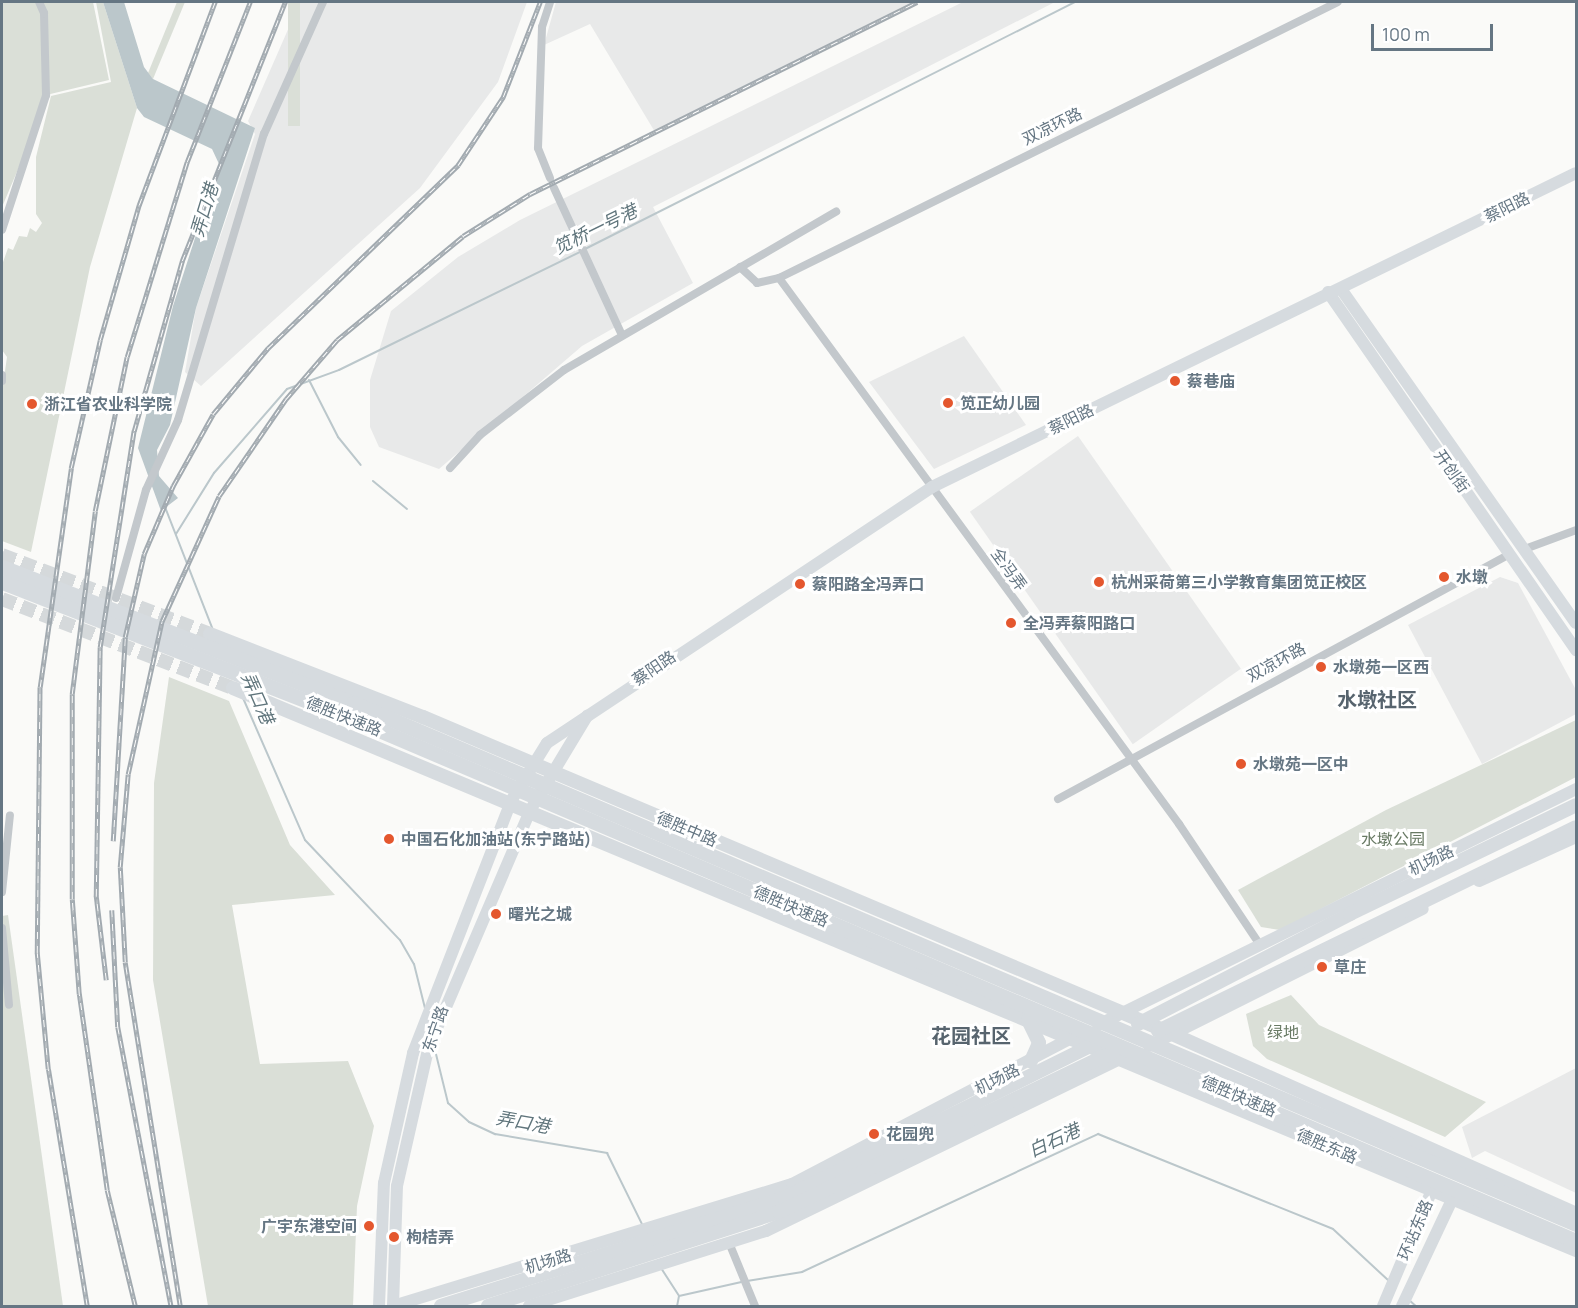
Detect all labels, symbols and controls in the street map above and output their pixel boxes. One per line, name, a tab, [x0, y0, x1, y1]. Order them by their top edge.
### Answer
scale bar	[1374, 12, 1496, 50]
text: 100 m	[1382, 22, 1430, 46]
street label: 双凉环路	[1019, 103, 1085, 149]
water label: 弄口港	[186, 181, 222, 239]
street label: 蔡阳路	[1481, 188, 1533, 226]
water label: 笕桥一号港	[550, 200, 640, 258]
place label: 蔡巷庙	[1187, 371, 1235, 391]
marker: 蔡巷庙	[1168, 374, 1182, 388]
place label: 笕正幼儿园	[960, 393, 1040, 413]
place label: 浙江省农业科学院	[44, 394, 172, 414]
marker: 笕正幼儿园	[941, 396, 955, 410]
marker: 浙江省农业科学院	[25, 397, 39, 411]
street label: 蔡阳路	[1045, 400, 1097, 438]
street label: 开创街	[1430, 446, 1474, 496]
street label: 全冯弄	[987, 544, 1031, 594]
place label: 水墩	[1456, 567, 1488, 587]
marker: 水墩	[1437, 570, 1451, 584]
place label: 杭州采荷第三小学教育集团笕正校区	[1111, 572, 1367, 592]
place label: 蔡阳路全冯弄口	[812, 574, 924, 594]
marker: 杭州采荷第三小学教育集团笕正校区	[1092, 575, 1106, 589]
marker: 蔡阳路全冯弄口	[793, 577, 807, 591]
place label: 全冯弄蔡阳路口	[1023, 613, 1135, 633]
marker: 全冯弄蔡阳路口	[1004, 616, 1018, 630]
street label: 双凉环路	[1243, 639, 1309, 685]
street label: 蔡阳路	[629, 647, 679, 689]
place label: 水墩苑一区西	[1333, 657, 1429, 677]
marker: 水墩苑一区西	[1314, 660, 1328, 674]
water label: 弄口港	[237, 669, 279, 727]
district label: 水墩社区	[1337, 687, 1417, 711]
street label: 德胜快速路	[303, 692, 385, 740]
place label: 水墩苑一区中	[1253, 754, 1349, 774]
marker: 水墩苑一区中	[1234, 757, 1248, 771]
street label: 德胜中路	[654, 808, 720, 850]
place label: 中国石化加油站(东宁路站)	[401, 829, 591, 849]
park label: 水墩公园	[1361, 829, 1425, 849]
marker: 中国石化加油站(东宁路站)	[382, 832, 396, 846]
street label: 机场路	[1405, 841, 1457, 879]
street label: 德胜快速路	[750, 882, 832, 930]
place label: 曙光之城	[508, 904, 572, 924]
marker: 曙光之城	[489, 907, 503, 921]
place label: 草庄	[1334, 957, 1366, 977]
marker: 草庄	[1315, 960, 1329, 974]
street label: 东宁路	[418, 1003, 452, 1055]
park label: 绿地	[1267, 1022, 1299, 1042]
district label: 花园社区	[931, 1023, 1011, 1047]
street label: 机场路	[971, 1060, 1023, 1098]
street label: 德胜快速路	[1198, 1072, 1280, 1120]
water label: 弄口港	[495, 1107, 551, 1137]
water label: 白石港	[1025, 1119, 1083, 1161]
place label: 花园兜	[886, 1124, 934, 1144]
street label: 德胜东路	[1294, 1125, 1360, 1167]
marker: 花园兜	[867, 1127, 881, 1141]
street label: 环站东路	[1394, 1197, 1436, 1263]
place label: 广宇东港空间	[261, 1216, 357, 1236]
marker: 广宇东港空间	[362, 1219, 376, 1233]
place label: 枸桔弄	[406, 1227, 454, 1247]
marker: 枸桔弄	[387, 1230, 401, 1244]
street label: 机场路	[522, 1245, 574, 1277]

